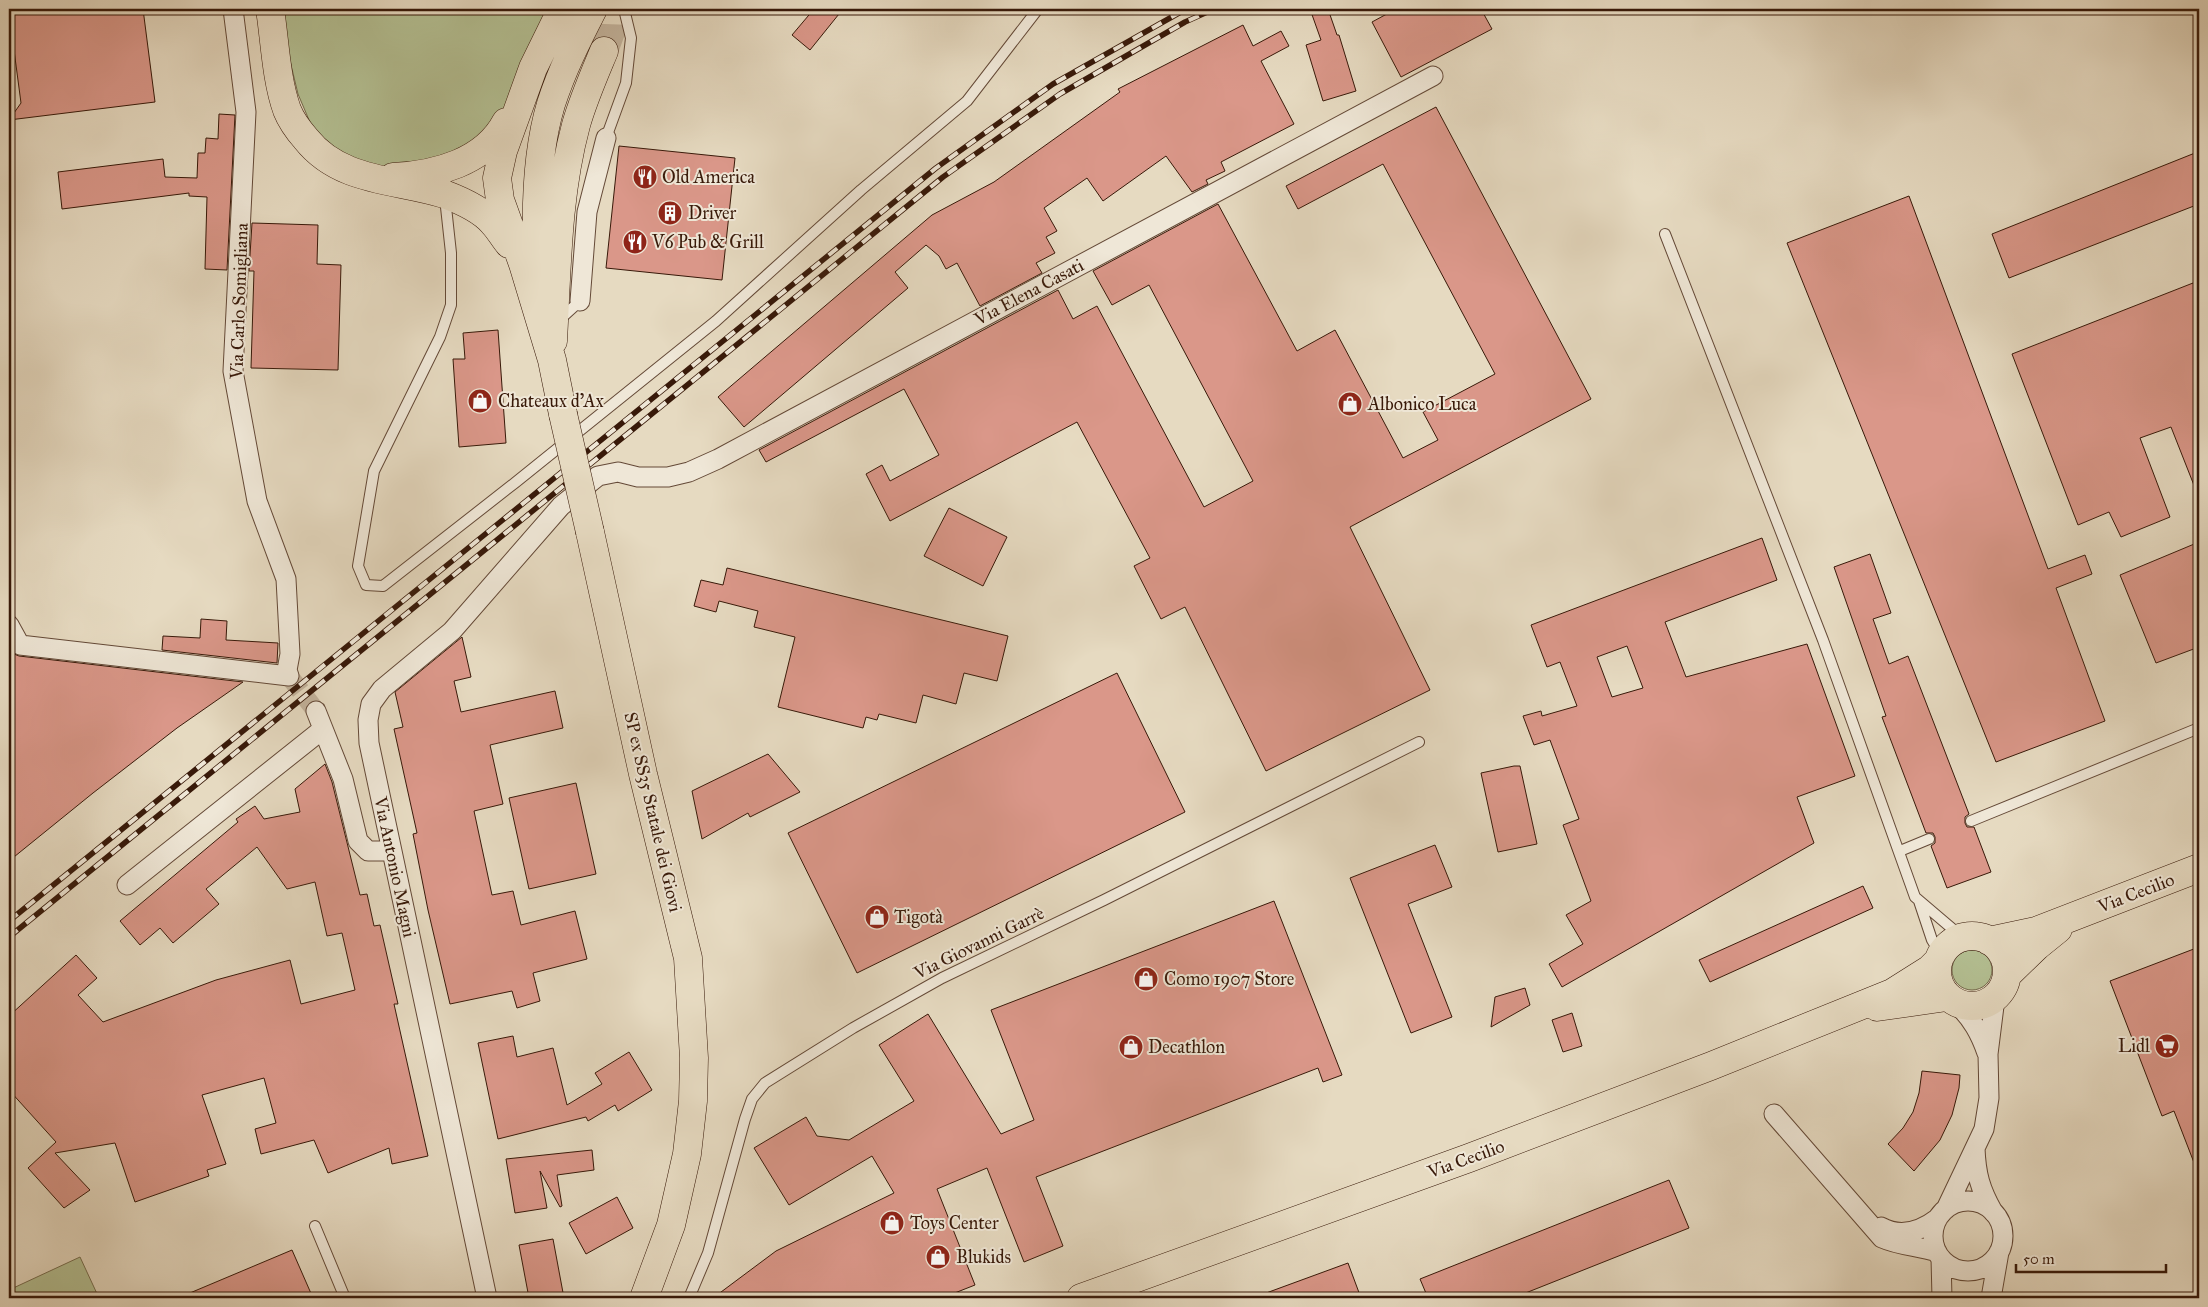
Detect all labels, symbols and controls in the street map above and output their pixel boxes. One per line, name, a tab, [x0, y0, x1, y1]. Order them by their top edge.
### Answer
restaurant icon: Old America	[632, 164, 658, 190]
place label: Old America	[662, 166, 755, 188]
building icon: Driver	[657, 200, 683, 226]
place label: Driver	[688, 202, 737, 224]
street label: Via Carlo Somigliana	[225, 222, 254, 380]
restaurant icon: V6 Pub & Grill	[622, 229, 648, 255]
place label: V6 Pub & Grill	[651, 231, 764, 253]
street label: Via Elena Casati	[970, 254, 1087, 331]
shop icon: Chateaux d'Ax	[467, 388, 493, 414]
place label: Chateaux d'Ax	[498, 390, 604, 412]
shop icon: Albonico Luca	[1337, 391, 1363, 417]
place label: Albonico Luca	[1367, 393, 1477, 415]
street label: SP ex SS35 Statale dei Giovi	[619, 710, 687, 914]
street label: Via Antonio Magni	[368, 794, 421, 940]
street label: Via Cecilio	[2094, 868, 2177, 918]
street label: Via Giovanni Garrè	[909, 902, 1048, 984]
shop icon: Tigotà	[864, 904, 890, 930]
place label: Tigotà	[894, 906, 943, 929]
shop icon: Como 1907 Store	[1133, 966, 1159, 992]
place label: Como 1907 Store	[1164, 968, 1294, 990]
supermarket icon: Lidl	[2154, 1033, 2180, 1059]
shop icon: Decathlon	[1118, 1034, 1144, 1060]
place label: Lidl	[2118, 1035, 2150, 1057]
place label: Decathlon	[1148, 1036, 1225, 1058]
street label: Via Cecilio	[1424, 1135, 1507, 1183]
shop icon: Toys Center	[879, 1210, 905, 1236]
place label: Toys Center	[910, 1212, 999, 1234]
scale bar	[2016, 1242, 2166, 1274]
shop icon: Blukids	[925, 1244, 951, 1270]
place label: Blukids	[956, 1246, 1011, 1268]
text: 50 m	[2023, 1250, 2055, 1268]

